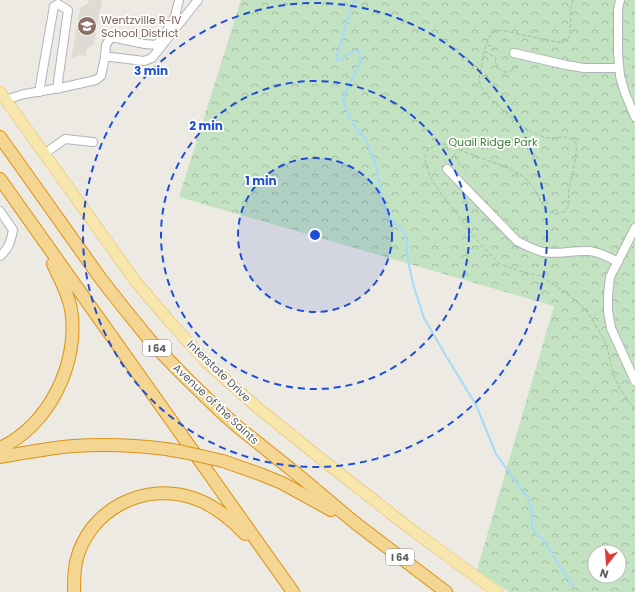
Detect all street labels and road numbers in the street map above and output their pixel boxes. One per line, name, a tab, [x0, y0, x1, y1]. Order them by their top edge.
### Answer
street label: Interstate Drive	[184, 336, 255, 406]
road number: I 64	[143, 340, 171, 356]
street label: Avenue of the Saints	[170, 360, 263, 448]
road number: I 64	[386, 549, 414, 565]

